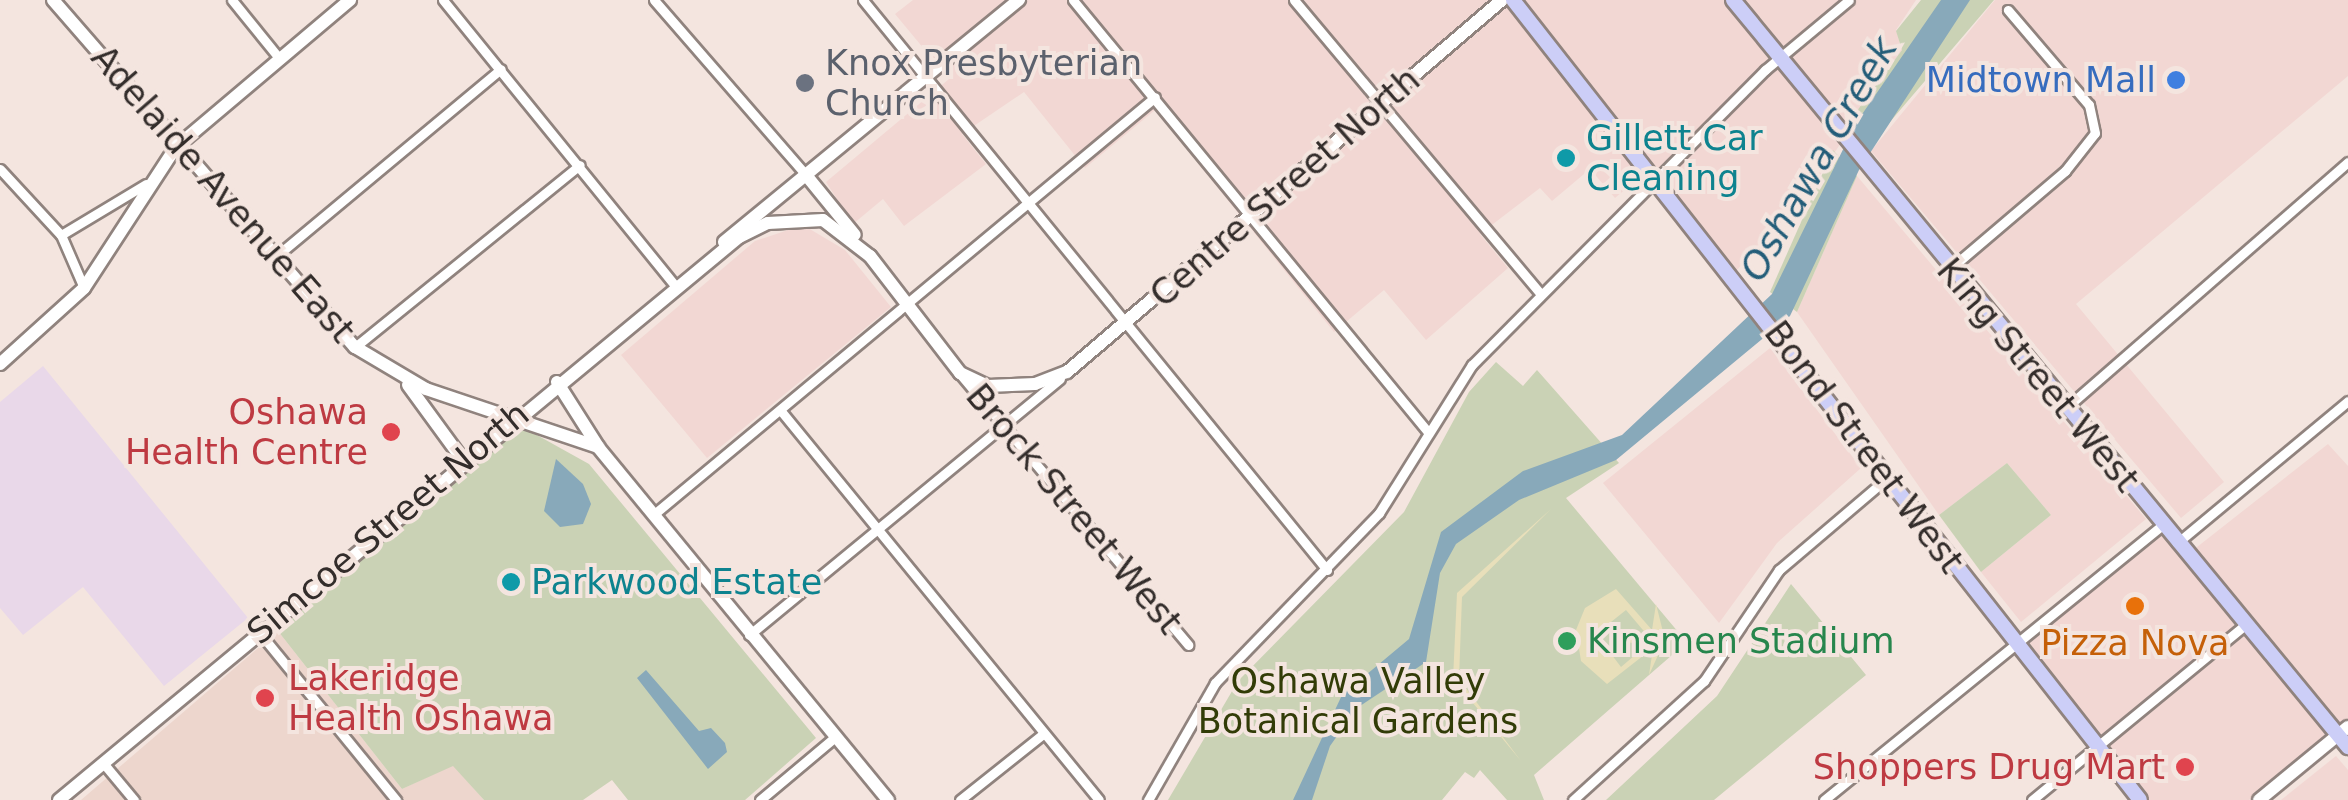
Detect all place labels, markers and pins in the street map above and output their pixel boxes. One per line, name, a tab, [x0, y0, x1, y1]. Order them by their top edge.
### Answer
place label: Knox Presbyterian Church	[825, 42, 1142, 124]
place label: Midtown Mall	[1926, 59, 2156, 101]
marker: Midtown Mall	[2165, 69, 2187, 91]
marker: Knox Presbyterian Church	[794, 72, 816, 94]
place label: Gillett Car Cleaning	[1586, 117, 1763, 199]
marker: Gillett Car Cleaning	[1555, 147, 1577, 169]
place label: Oshawa Health Centre	[125, 391, 368, 473]
marker: Oshawa Health Centre	[378, 419, 404, 445]
place label: Parkwood Estate	[531, 561, 822, 603]
marker: Parkwood Estate	[500, 571, 522, 593]
marker: Pizza Nova	[2124, 595, 2146, 617]
place label: Kinsmen Stadium	[1587, 620, 1895, 662]
place label: Pizza Nova	[2040, 622, 2230, 664]
marker: Kinsmen Stadium	[1556, 630, 1578, 652]
place label: Lakeridge Health Oshawa	[288, 657, 554, 739]
marker: Lakeridge Health Oshawa	[252, 685, 278, 711]
place label: Shoppers Drug Mart	[1813, 746, 2165, 788]
marker: Shoppers Drug Mart	[2174, 756, 2196, 778]

